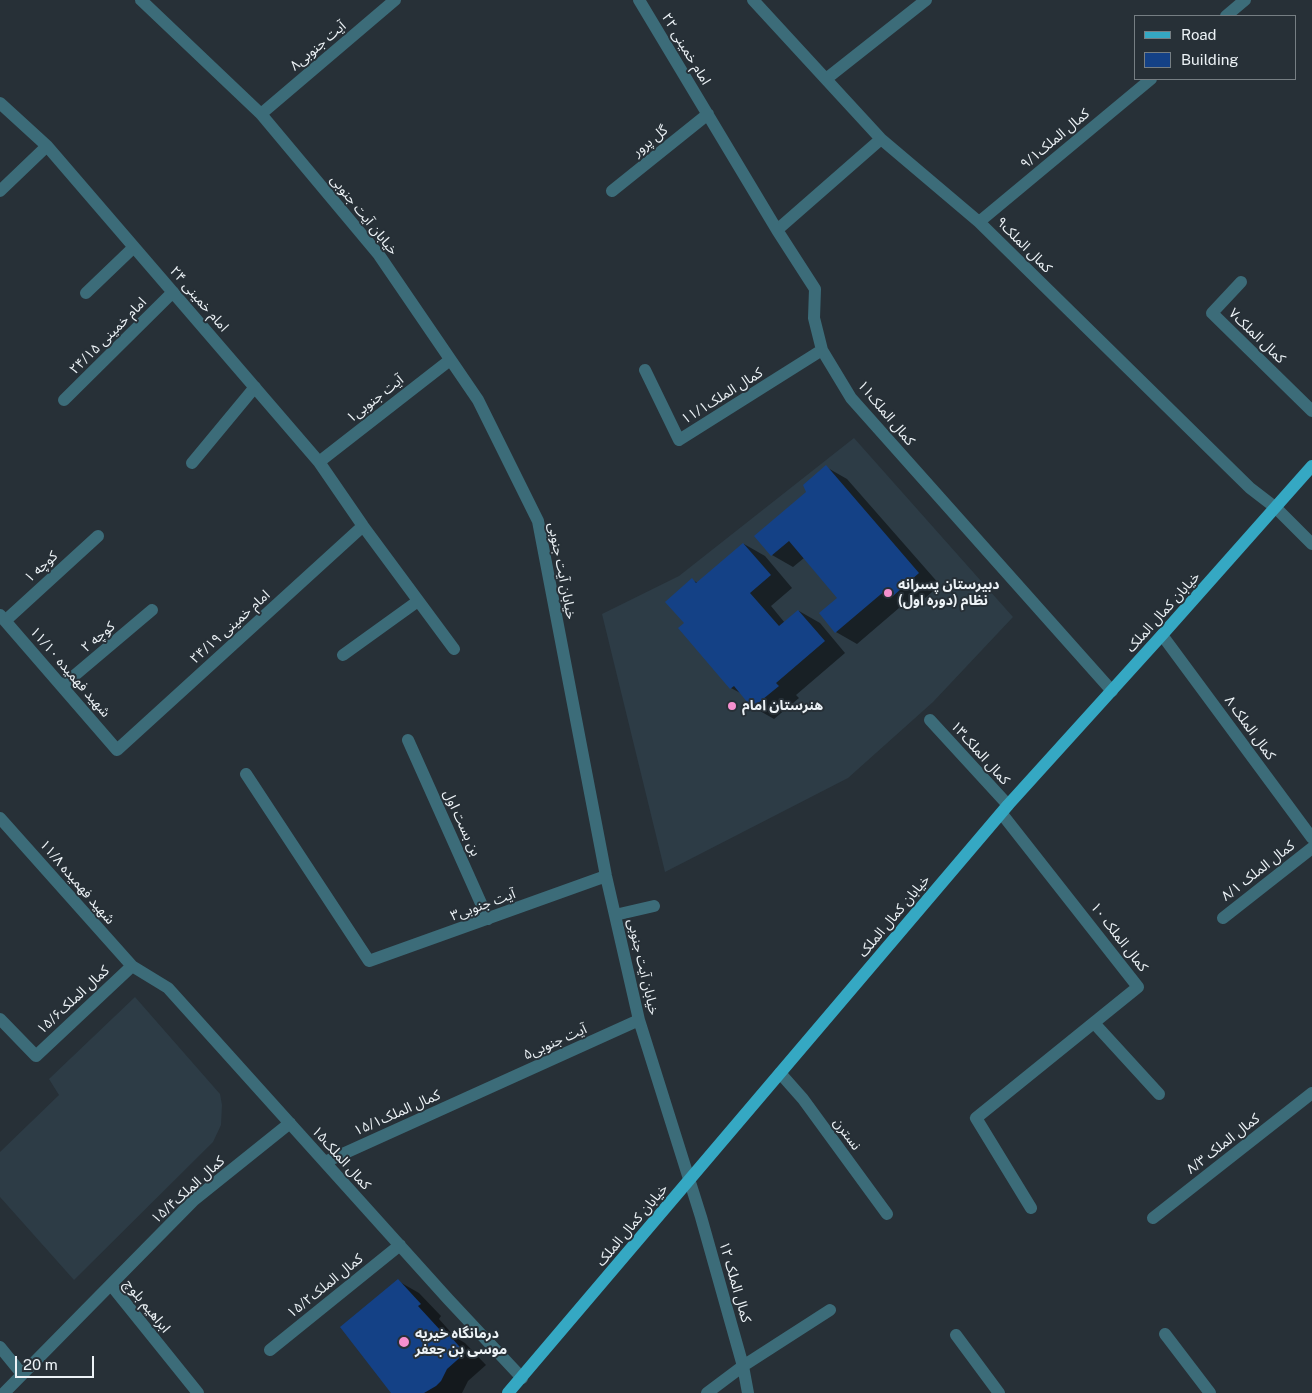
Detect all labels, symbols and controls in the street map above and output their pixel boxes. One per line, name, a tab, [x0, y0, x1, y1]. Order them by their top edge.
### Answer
street label: امام خمینی ۲۲	[658, 10, 714, 88]
legend	[1134, 15, 1297, 80]
street label: آیت جنوبی۸	[287, 18, 349, 74]
text: Road	[1181, 26, 1217, 43]
text: Building	[1181, 51, 1239, 68]
street label: کمال الملک۹/۱	[1017, 105, 1093, 173]
street label: گل پرور	[629, 122, 671, 160]
street label: خیابان آیت جنوبی	[327, 172, 401, 258]
street label: کمال الملک۹	[993, 214, 1055, 276]
street label: امام خمینی ۲۴	[166, 263, 232, 335]
street label: امام خمینی ۲۴/۱۵	[66, 294, 150, 378]
street label: کمال الملک۷	[1225, 305, 1289, 367]
street label: کمال الملک۱۱/۱	[678, 364, 766, 428]
street label: آیت جنوبی۱	[343, 371, 407, 427]
street label: کمال الملک۱۱	[854, 377, 918, 449]
street label: خیابان آیت جنوبی	[544, 521, 580, 621]
street label: کوچه ۱	[21, 548, 61, 586]
street label: خیابان کمال الملک	[1123, 568, 1203, 656]
place label: دبیرستان پسرانه نظام (دوره اول)	[898, 577, 1000, 610]
street label: امام خمینی ۲۴/۱۹	[187, 587, 273, 667]
marker: دبیرستان پسرانه نظام (دوره اول)	[882, 587, 894, 599]
street label: کوچه ۲	[78, 618, 118, 656]
street label: شهید فهمیده ۱۱/۱۰	[26, 623, 114, 721]
street label: کمال الملک ۸	[1221, 693, 1279, 763]
place label: هنرستان امام	[742, 698, 823, 714]
marker: هنرستان امام	[726, 700, 738, 712]
street label: کمال الملک۱۳	[947, 718, 1013, 788]
street label: بن بست اول	[440, 787, 484, 859]
street label: شهید فهمیده ۱۱/۸	[36, 836, 118, 928]
street label: کمال الملک ۸/۱	[1218, 837, 1298, 905]
street label: خیابان کمال الملک	[855, 871, 933, 961]
street label: آیت جنوبی۳	[448, 885, 518, 925]
street label: کمال الملک ۱۰	[1087, 899, 1151, 975]
street label: خیابان آیت جنوبی	[624, 917, 662, 1017]
street label: کمال الملک۱۵/۶	[33, 962, 113, 1038]
street label: آیت جنوبی۵	[521, 1021, 589, 1063]
street label: کمال الملک۱۵/۱	[351, 1086, 443, 1140]
street label: کمال الملک ۸/۳	[1183, 1110, 1263, 1178]
street label: نسترن	[830, 1114, 864, 1154]
street label: کمال الملک۱۵	[308, 1123, 374, 1193]
street label: کمال الملک۱۵/۴	[148, 1153, 228, 1227]
street label: خیابان کمال الملک	[593, 1180, 671, 1270]
street label: کمال الملک ۱۲	[715, 1240, 755, 1324]
street label: کمال الملک۱۵/۲	[284, 1250, 366, 1322]
street label: ابراهیم بلوچ	[120, 1276, 174, 1336]
place label: درمانگاه خیریه موسی بن جعفر	[415, 1326, 507, 1358]
marker: درمانگاه خیریه موسی بن جعفر	[397, 1335, 411, 1349]
scale bar	[18, 1346, 96, 1378]
text: 20 m	[23, 1356, 58, 1373]

